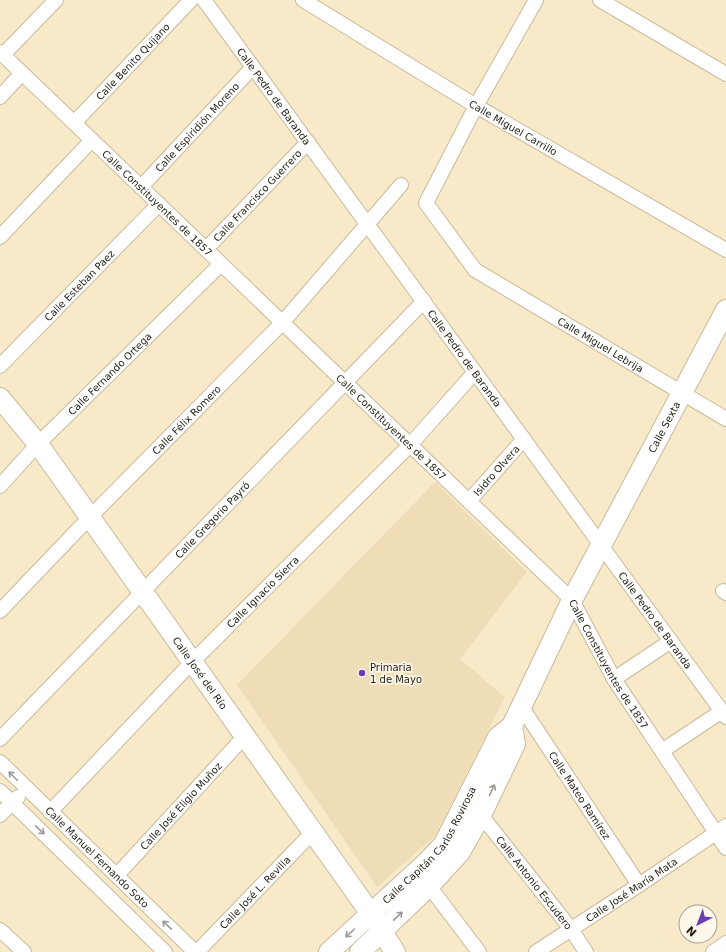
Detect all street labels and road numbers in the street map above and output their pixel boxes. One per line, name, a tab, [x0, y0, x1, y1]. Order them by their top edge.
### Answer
street label: Calle Benito Quijano	[94, 21, 172, 102]
street label: Calle Pedro de Baranda	[235, 46, 313, 147]
street label: Calle Espiridión Moreno	[153, 80, 241, 174]
street label: Calle Miguel Carrillo	[467, 98, 559, 157]
street label: Calle Francisco Guerrero	[211, 147, 303, 243]
street label: Calle Constituyentes de 1857	[100, 148, 215, 258]
street label: Calle Esteban Paez	[42, 248, 116, 323]
street label: Calle Pedro de Baranda	[426, 307, 504, 409]
street label: Calle Miguel Lebrija	[556, 315, 646, 374]
street label: Calle Fernando Ortega	[66, 330, 153, 417]
street label: Calle Constituyentes de 1857	[334, 372, 449, 482]
street label: Calle Félix Romero	[150, 383, 223, 457]
street label: Calle Sexta	[646, 399, 682, 454]
street label: Isidro Olvera	[471, 443, 521, 498]
street label: Calle Gregorio Payró	[173, 479, 252, 560]
street label: Calle Ignacio Sierra	[224, 554, 301, 630]
street label: Calle Pedro de Baranda	[616, 569, 694, 671]
street label: Calle Constituyentes de 1857	[567, 597, 651, 731]
street label: Calle José del Río	[171, 634, 229, 711]
street label: Calle Mateo Ramírez	[547, 749, 613, 841]
street label: Calle José Eligio Muñoz	[138, 760, 224, 852]
street label: Calle Capitán Carlos Rovirosa	[380, 785, 478, 906]
street label: Calle Manuel Fernando Soto	[43, 804, 151, 910]
street label: Calle Antonio Escudero	[494, 834, 574, 931]
street label: Calle José L. Revilla	[217, 854, 292, 931]
street label: Calle José María Mata	[583, 855, 679, 924]

